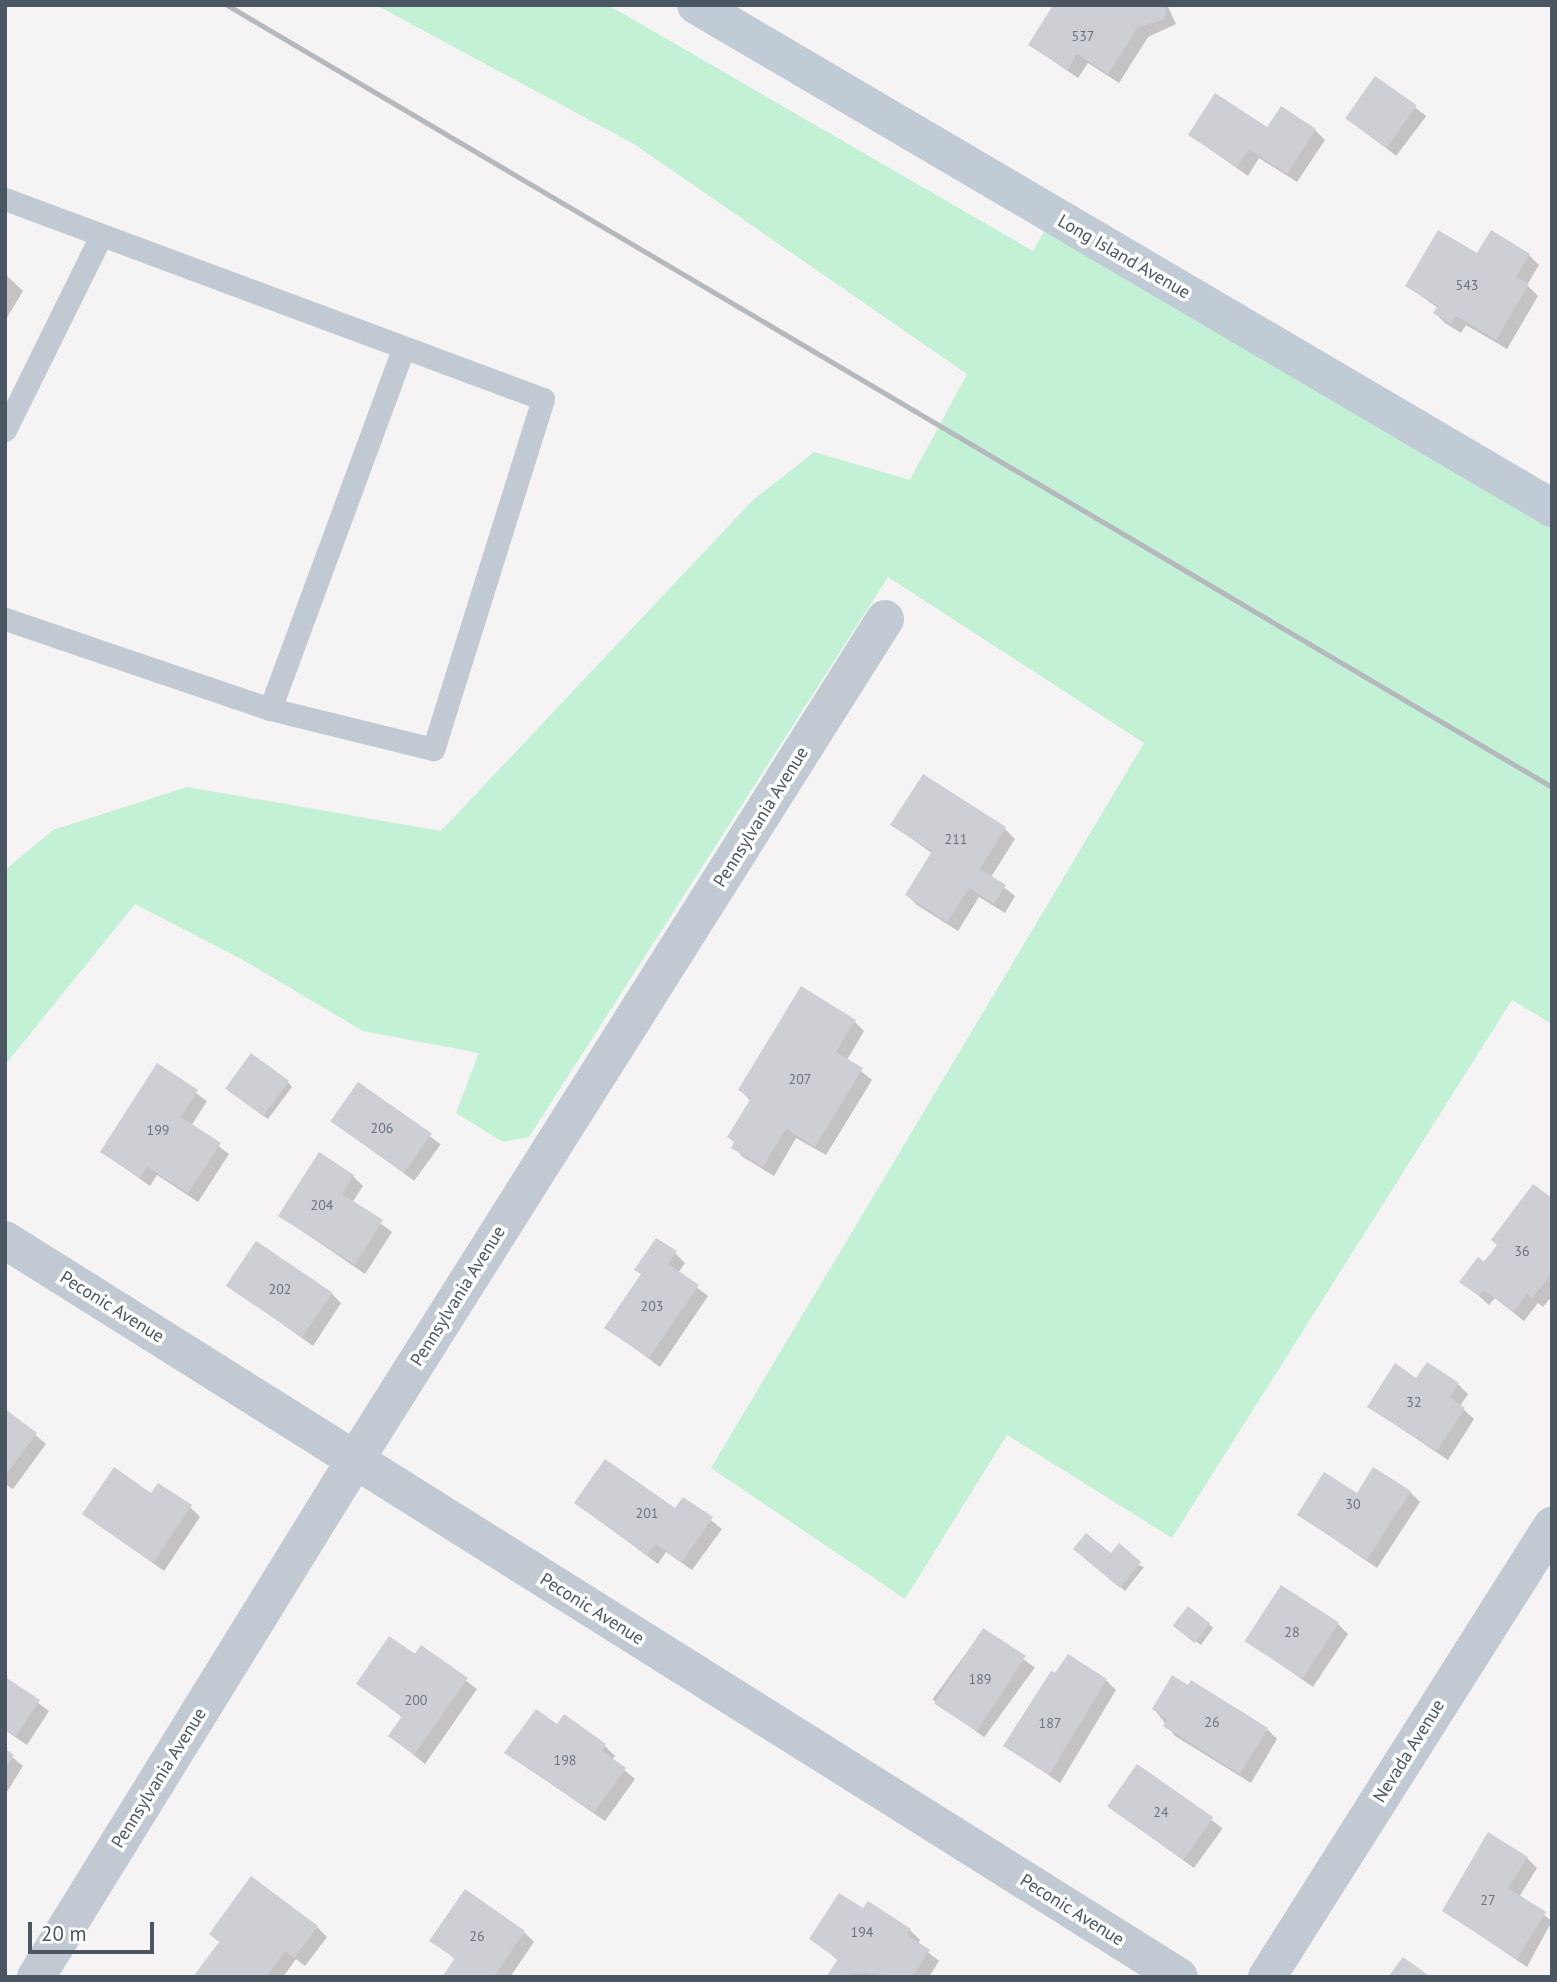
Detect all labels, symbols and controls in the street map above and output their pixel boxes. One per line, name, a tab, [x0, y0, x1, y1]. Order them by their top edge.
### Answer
house number: 537	[1072, 28, 1094, 44]
street label: Long Island Avenue	[1054, 210, 1194, 304]
house number: 543	[1456, 277, 1478, 293]
street label: Pennsylvania Avenue	[709, 743, 813, 891]
house number: 211	[945, 831, 967, 847]
house number: 207	[789, 1071, 811, 1087]
house number: 206	[371, 1120, 393, 1136]
house number: 199	[147, 1122, 169, 1138]
house number: 204	[311, 1197, 333, 1213]
street label: Pennsylvania Avenue	[406, 1222, 510, 1370]
house number: 36	[1514, 1243, 1530, 1259]
street label: Peconic Avenue	[56, 1266, 168, 1348]
house number: 202	[269, 1281, 291, 1297]
house number: 203	[641, 1298, 663, 1314]
house number: 32	[1406, 1394, 1422, 1410]
house number: 30	[1345, 1496, 1361, 1512]
house number: 201	[636, 1505, 658, 1521]
street label: Peconic Avenue	[536, 1568, 648, 1650]
house number: 28	[1284, 1624, 1300, 1640]
house number: 189	[969, 1671, 991, 1687]
house number: 200	[405, 1692, 427, 1708]
street label: Nevada Avenue	[1369, 1695, 1449, 1807]
street label: Pennsylvania Avenue	[107, 1704, 211, 1852]
house number: 26	[1204, 1714, 1220, 1730]
house number: 187	[1039, 1715, 1061, 1731]
house number: 198	[554, 1752, 576, 1768]
house number: 24	[1153, 1804, 1169, 1820]
street label: Peconic Avenue	[1016, 1869, 1128, 1951]
house number: 27	[1480, 1892, 1496, 1908]
scale bar	[32, 1909, 158, 1953]
text: 20 m	[41, 1920, 87, 1947]
house number: 194	[851, 1924, 873, 1940]
house number: 26	[469, 1928, 485, 1944]

